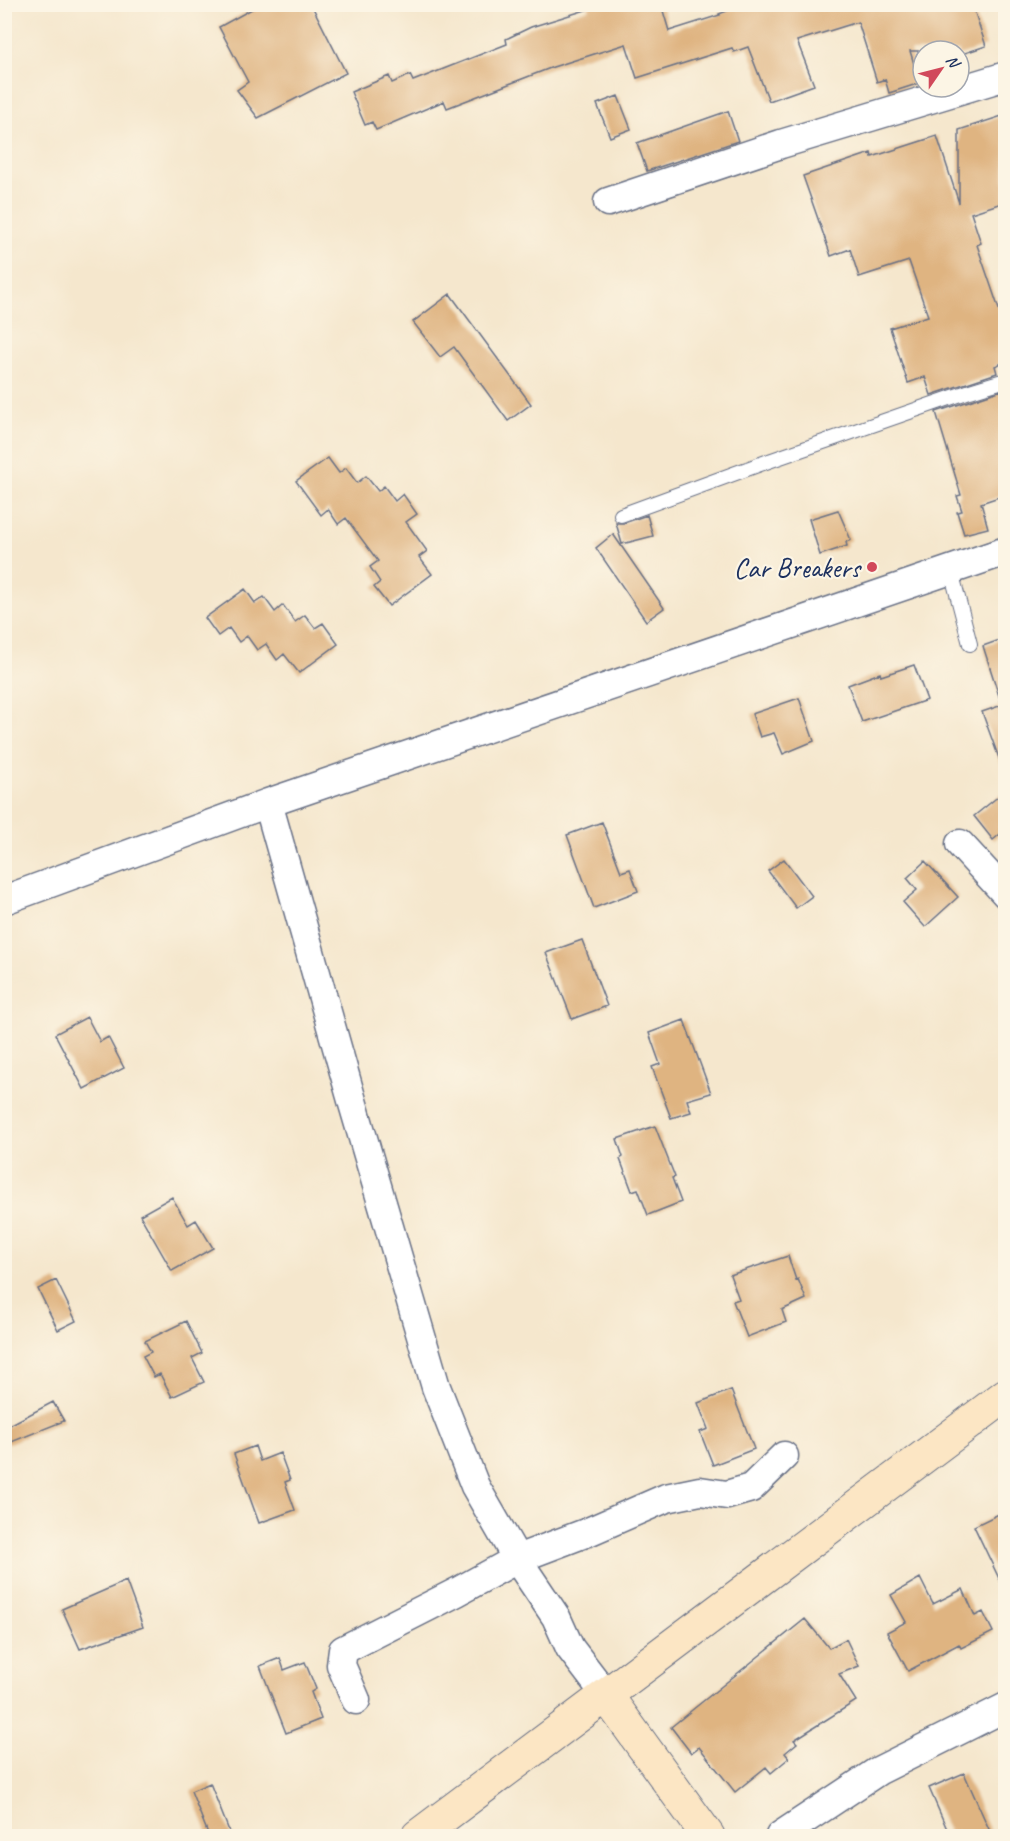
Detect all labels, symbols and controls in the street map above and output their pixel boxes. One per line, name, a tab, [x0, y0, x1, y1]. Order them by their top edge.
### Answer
north arrow	[911, 39, 971, 99]
text: N	[941, 51, 965, 73]
place label: Car Breakers	[734, 550, 862, 585]
marker: Car Breakers	[865, 560, 879, 574]

